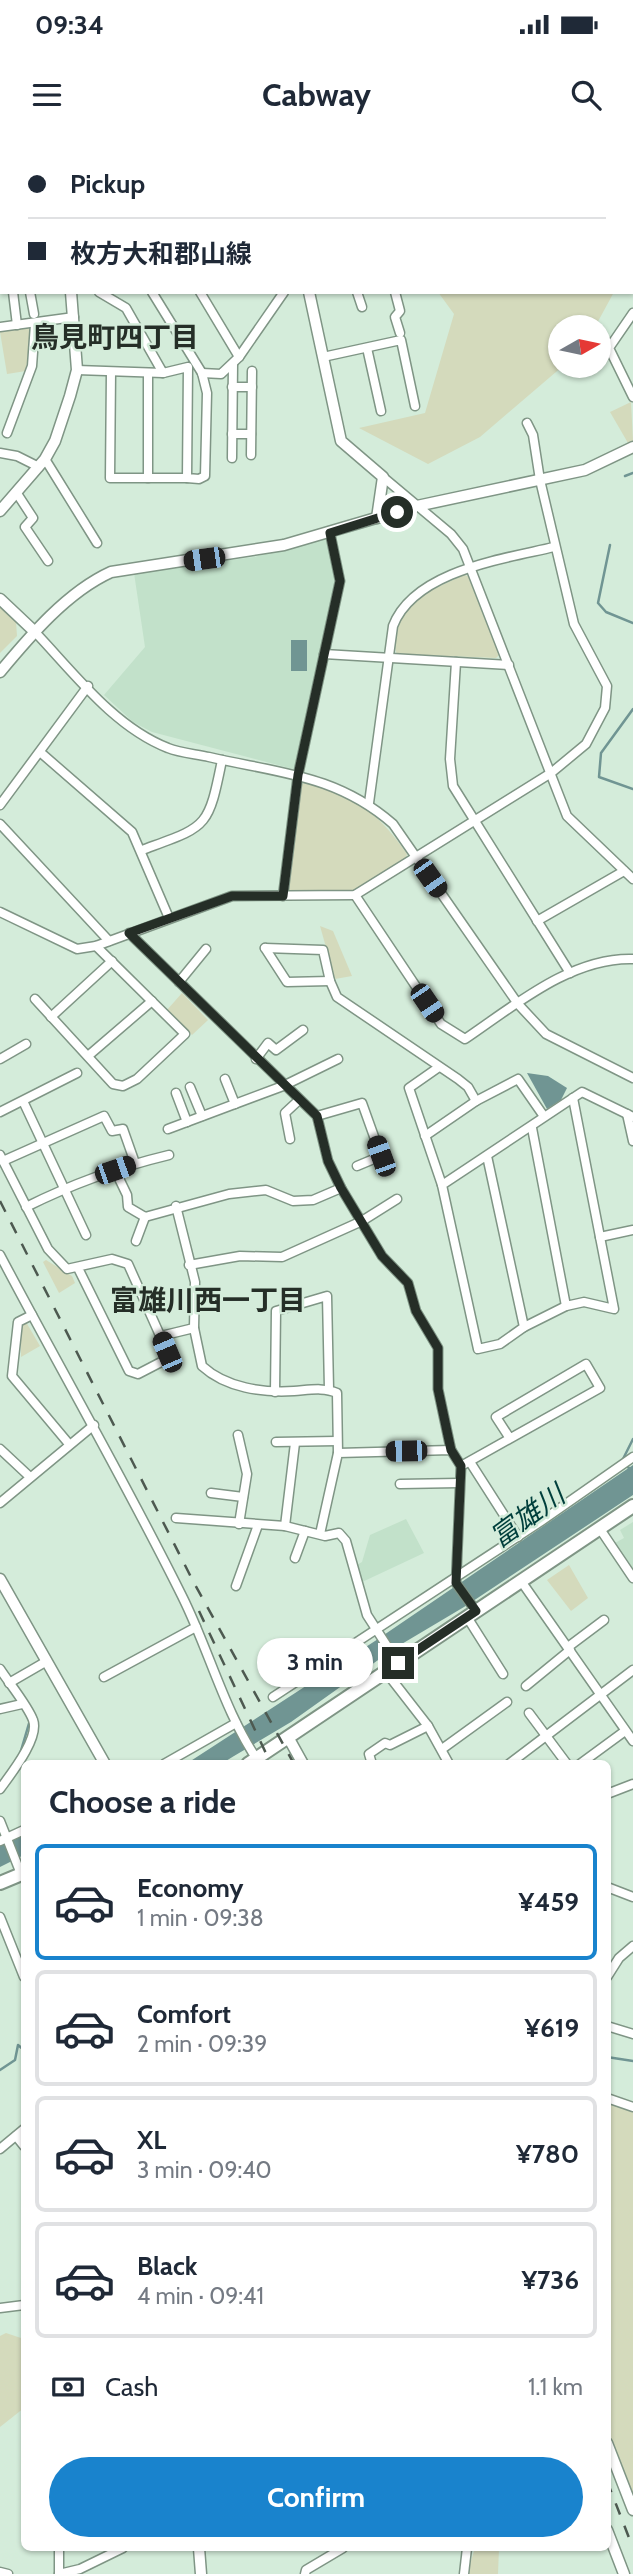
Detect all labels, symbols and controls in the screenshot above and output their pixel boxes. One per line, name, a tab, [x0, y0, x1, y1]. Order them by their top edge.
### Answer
text: 09:34	[35, 9, 104, 41]
text: Cabway	[262, 75, 371, 114]
icon: menu	[28, 76, 66, 114]
icon: search	[567, 76, 605, 114]
text: Pickup	[70, 168, 145, 200]
text: 枚方大和郡山線	[70, 238, 252, 270]
north arrow	[548, 315, 611, 378]
map controls	[548, 315, 611, 378]
district label: 鳥見町四丁目	[31, 320, 199, 354]
route start	[381, 496, 413, 528]
car	[182, 546, 227, 572]
car	[410, 855, 451, 901]
car	[407, 980, 448, 1026]
car	[364, 1133, 399, 1179]
car	[92, 1153, 139, 1187]
district label: 富雄川西一丁目	[110, 1283, 306, 1317]
car	[150, 1329, 185, 1375]
car	[385, 1440, 428, 1462]
water label: 富雄川	[483, 1476, 573, 1554]
callout: 3 min	[258, 1638, 374, 1688]
route end	[382, 1647, 414, 1679]
text: 3 min	[287, 1648, 343, 1676]
text: Choose a ride	[49, 1782, 236, 1821]
icon: car	[53, 1871, 116, 1934]
text: Economy	[137, 1872, 243, 1904]
text: ¥459	[519, 1886, 579, 1918]
text: 1 min · 09:38	[137, 1904, 264, 1932]
icon: car	[53, 1997, 116, 2060]
text: Comfort	[137, 1998, 231, 2030]
text: ¥619	[524, 2012, 579, 2044]
text: 2 min · 09:39	[137, 2030, 267, 2058]
icon: car	[53, 2123, 116, 2186]
text: XL	[137, 2124, 166, 2156]
text: ¥780	[516, 2138, 579, 2170]
text: 3 min · 09:40	[137, 2156, 272, 2184]
icon: car	[53, 2249, 116, 2312]
text: Black	[137, 2250, 197, 2282]
text: ¥736	[521, 2264, 579, 2296]
text: 4 min · 09:41	[137, 2282, 264, 2310]
icon: cash	[49, 2368, 87, 2406]
text: Cash	[105, 2371, 158, 2403]
text: 1.1 km	[528, 2373, 583, 2401]
button: Confirm	[49, 2457, 583, 2537]

